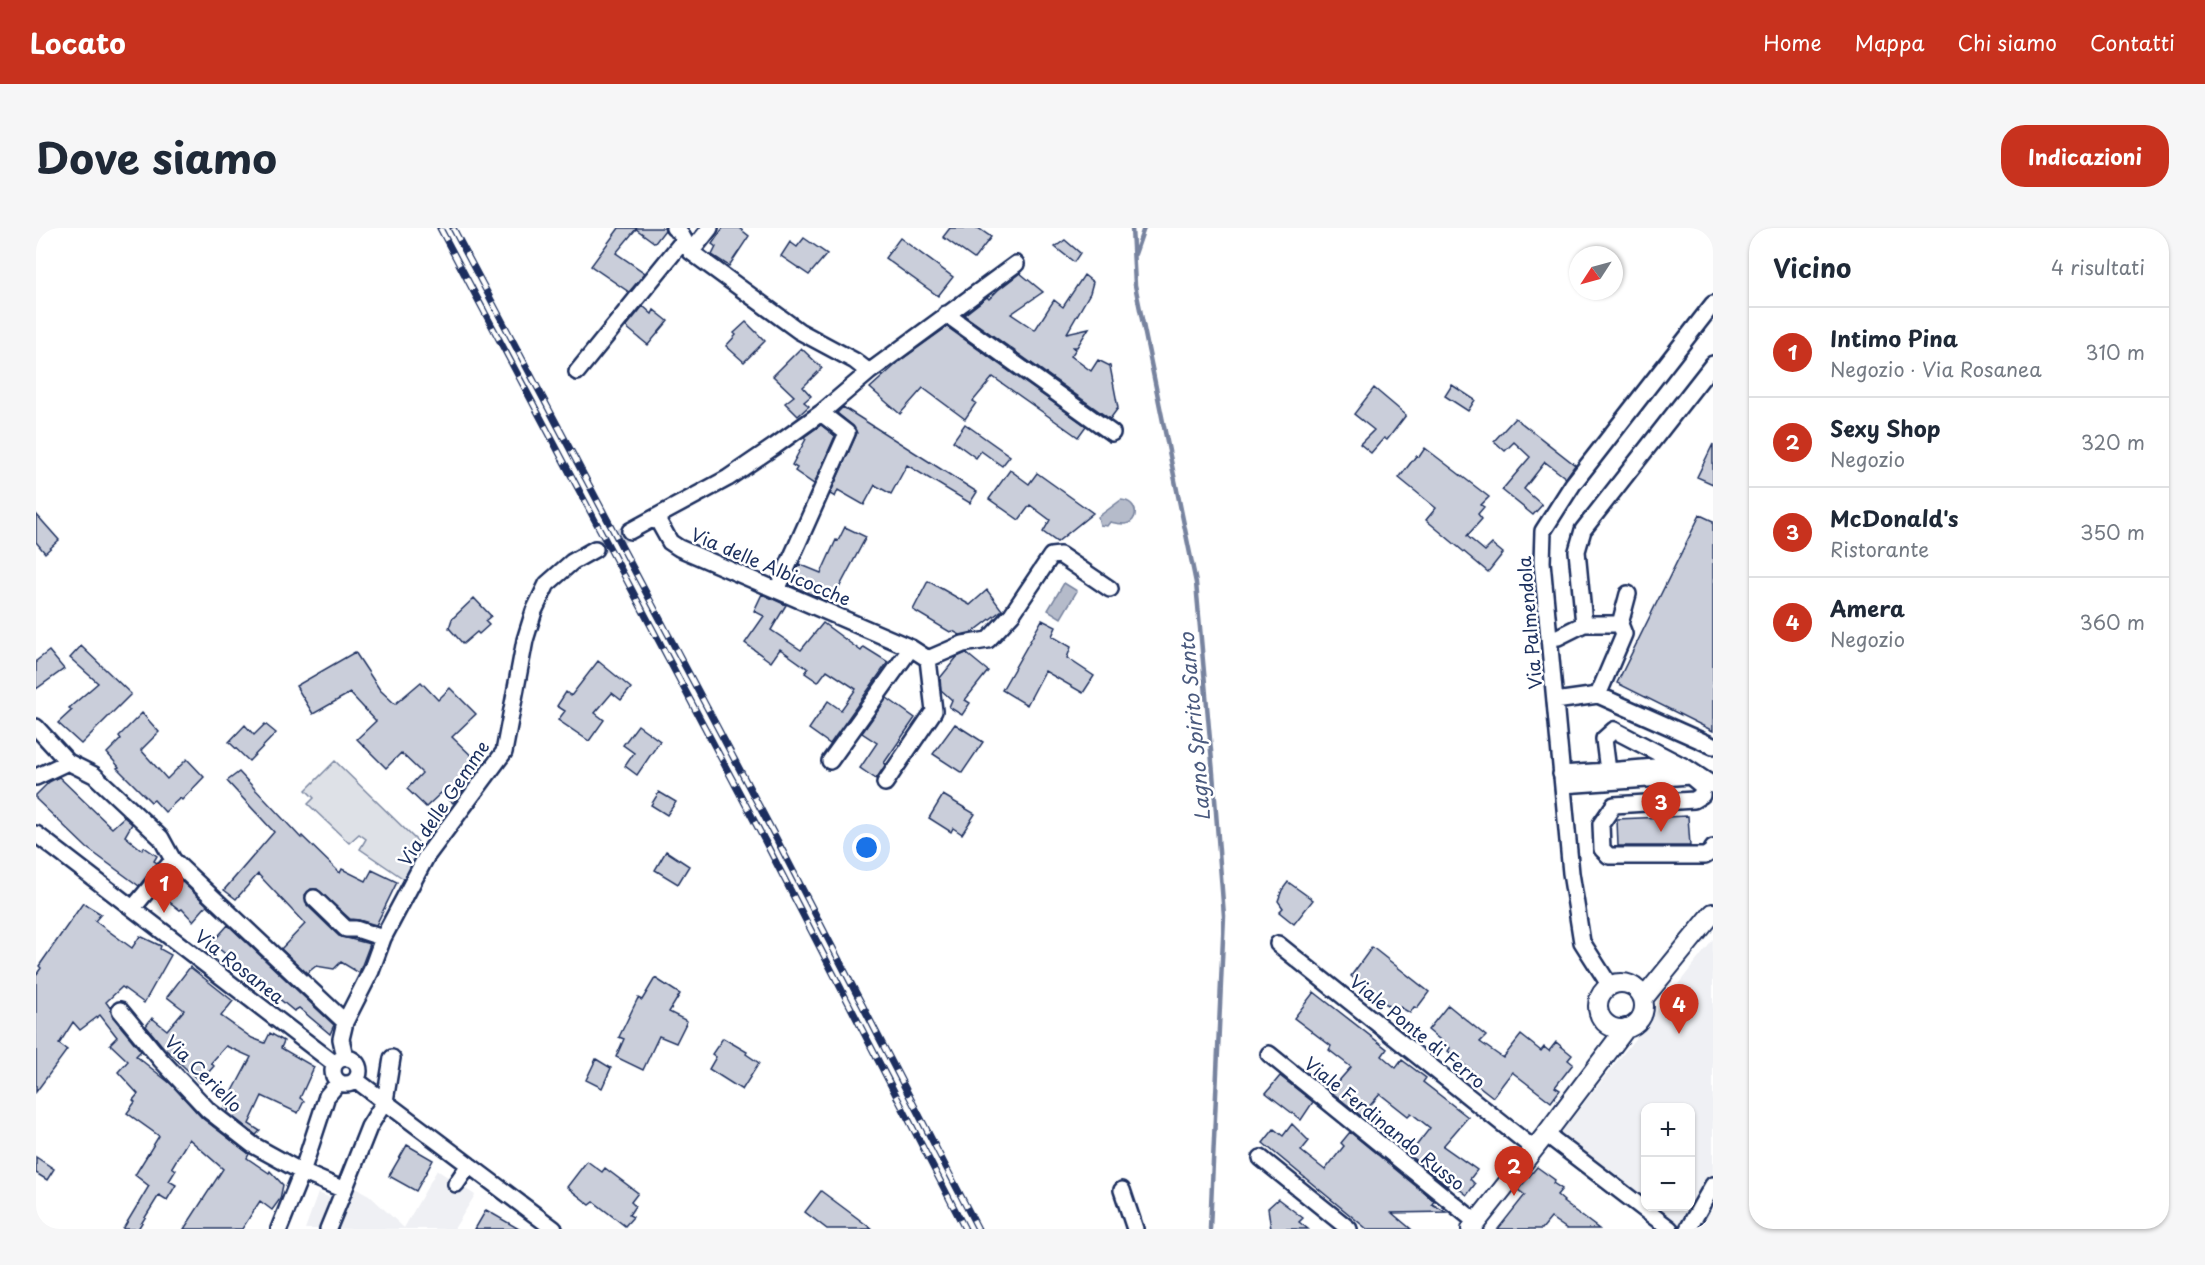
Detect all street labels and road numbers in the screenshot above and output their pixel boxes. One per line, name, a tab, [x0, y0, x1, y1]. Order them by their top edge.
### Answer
street label: Via delle Albicocche	[687, 520, 855, 612]
street label: Via Palmendola	[1510, 555, 1548, 691]
street label: Via delle Gemme	[391, 735, 495, 871]
street label: Via Rosanea	[190, 922, 291, 1010]
street label: Viale Ponte di Ferro	[1344, 968, 1492, 1094]
street label: Via Ceriello	[159, 1028, 249, 1118]
street label: Viale Ferdinando Russo	[1299, 1050, 1471, 1196]

